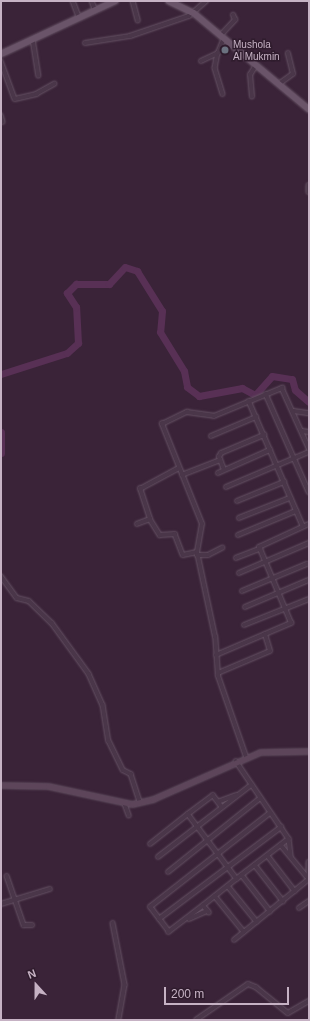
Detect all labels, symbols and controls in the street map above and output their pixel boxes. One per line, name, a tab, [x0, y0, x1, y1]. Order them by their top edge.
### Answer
place label: Mushola Al Mukmin	[233, 38, 280, 62]
marker: Mushola Al Mukmin	[220, 45, 230, 55]
north arrow	[16, 965, 56, 1005]
text: N	[26, 967, 38, 981]
scale bar	[166, 979, 291, 1005]
text: 200 m	[171, 987, 204, 1001]

